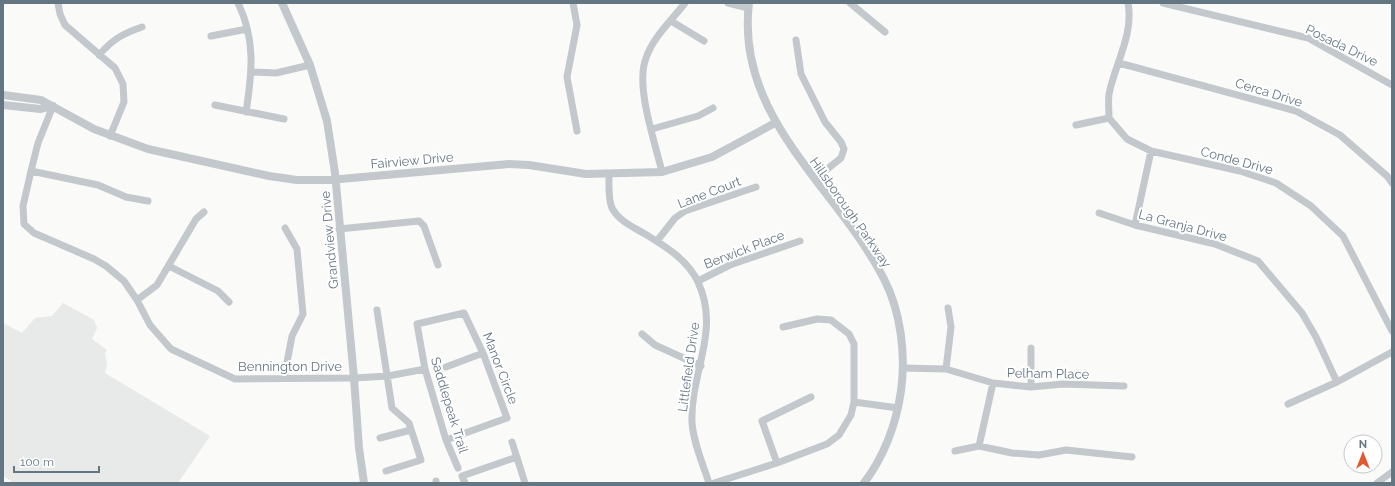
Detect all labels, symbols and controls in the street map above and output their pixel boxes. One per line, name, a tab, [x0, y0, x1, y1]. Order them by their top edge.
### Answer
street label: Posada Drive	[1303, 21, 1381, 70]
street label: Cerca Drive	[1233, 75, 1305, 110]
street label: Conde Drive	[1199, 144, 1275, 177]
street label: Fairview Drive	[370, 149, 454, 172]
street label: Hillsborough Parkway	[807, 154, 894, 270]
street label: Lane Court	[675, 173, 744, 211]
street label: Grandview Drive	[318, 190, 341, 290]
street label: La Granja Drive	[1137, 206, 1229, 245]
street label: Berwick Place	[702, 227, 787, 272]
street label: Littlefield Drive	[675, 321, 702, 413]
street label: Manor Circle	[480, 330, 521, 407]
street label: Saddlepeak Trail	[428, 355, 471, 455]
street label: Bennington Drive	[238, 359, 342, 374]
street label: Pelham Place	[1007, 365, 1090, 382]
north arrow	[1343, 434, 1383, 474]
text: N	[1359, 438, 1367, 451]
scale bar	[14, 448, 99, 474]
text: 100 m	[20, 455, 54, 469]

